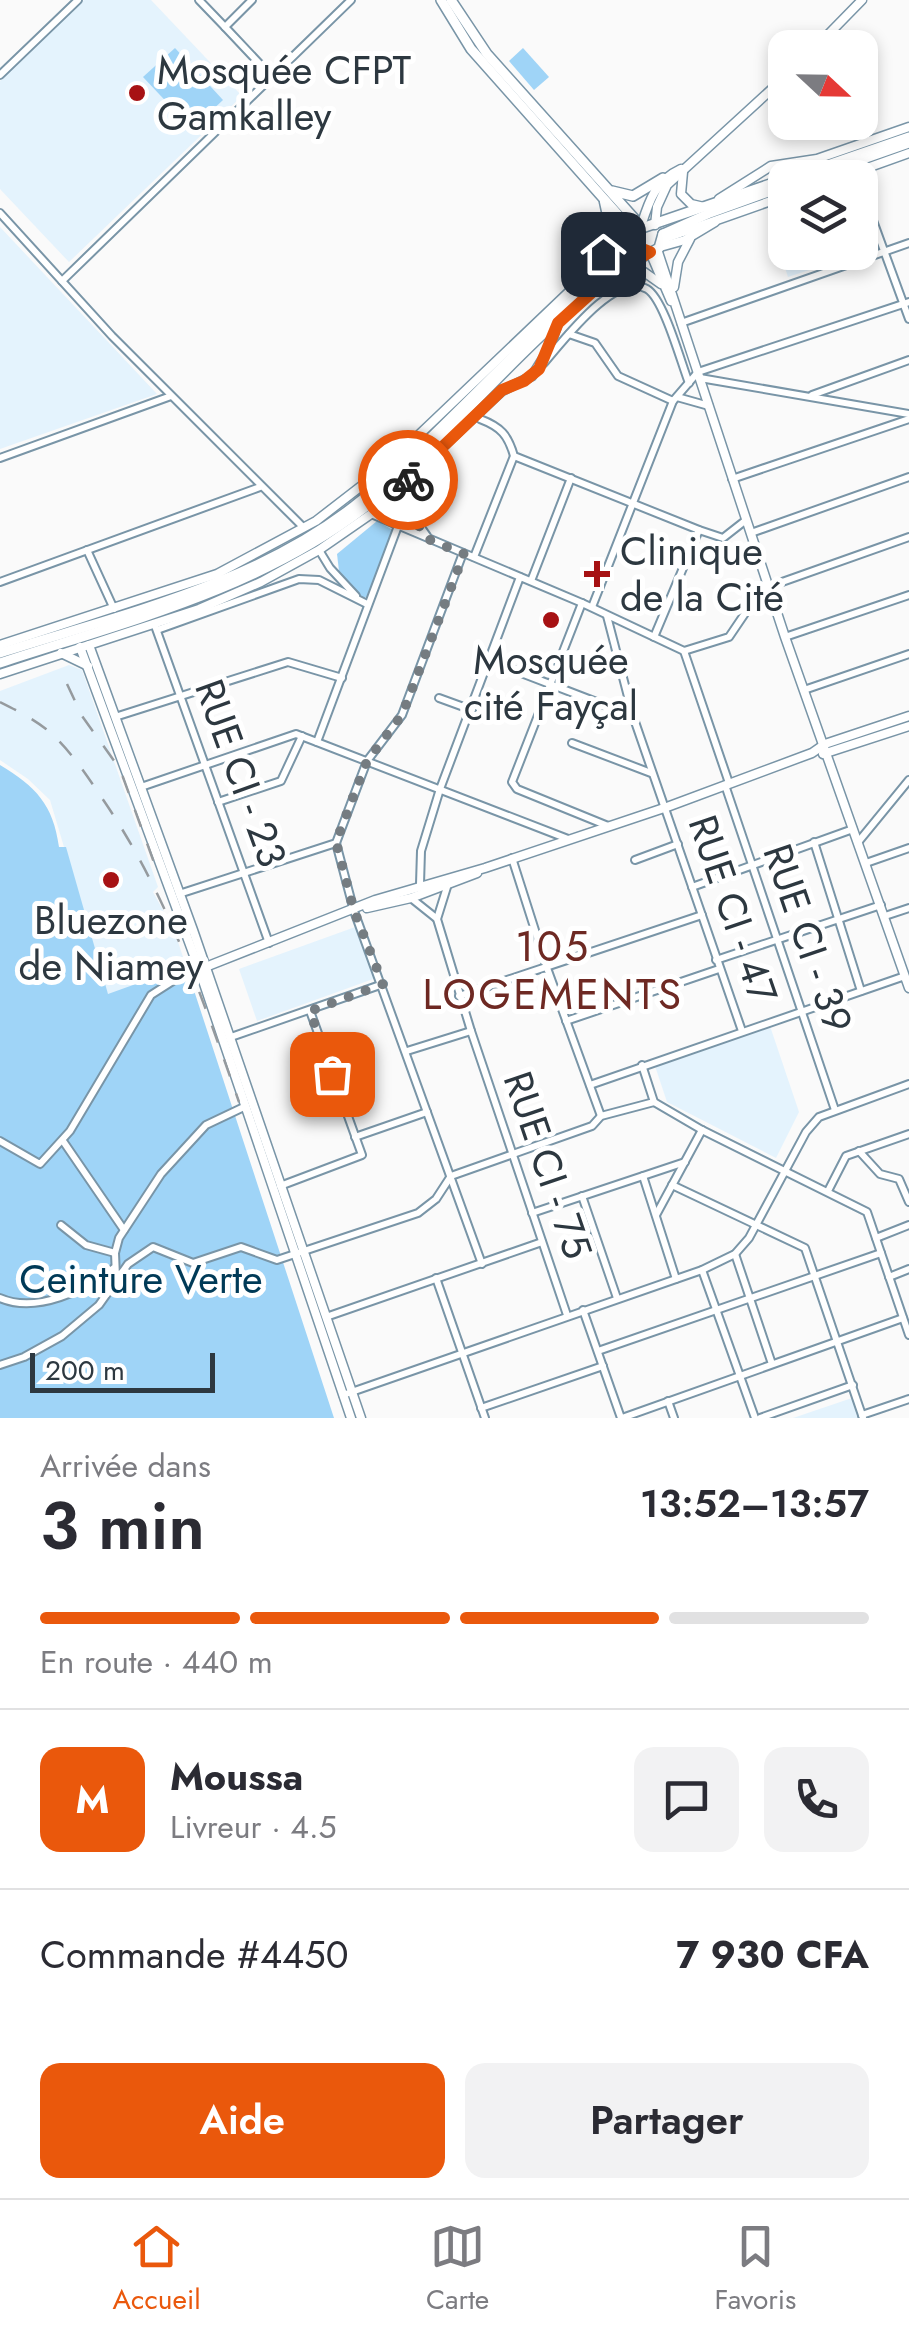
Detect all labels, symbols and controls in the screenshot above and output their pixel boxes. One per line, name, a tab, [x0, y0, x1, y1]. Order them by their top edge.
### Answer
north arrow	[768, 30, 878, 140]
map controls	[768, 30, 878, 270]
place label: Mosquée CFPT Gamkalley	[157, 41, 411, 145]
marker: Mosquée CFPT Gamkalley	[126, 82, 148, 104]
button: layers	[768, 160, 878, 270]
pin	[561, 212, 646, 297]
icon: home	[576, 227, 631, 282]
courier	[358, 430, 458, 530]
icon: bike	[381, 453, 436, 508]
place label: Clinique de la Cité	[620, 522, 784, 626]
marker: Clinique de la Cité	[584, 561, 610, 587]
marker: Mosquée cité Fayçal	[540, 609, 562, 631]
place label: Mosquée cité Fayçal	[464, 631, 638, 735]
street label: RUE CI - 23	[180, 671, 302, 875]
street label: RUE CI - 47	[674, 807, 792, 1011]
street label: RUE CI - 39	[749, 836, 867, 1040]
marker: Bluezone de Niamey	[100, 869, 122, 891]
place label: Bluezone de Niamey	[19, 891, 204, 995]
district label: 105 LOGEMENTS	[422, 916, 684, 1025]
pin	[290, 1032, 375, 1117]
icon: bag	[305, 1047, 360, 1102]
street label: RUE CI - 75	[489, 1064, 607, 1266]
park label: Ceinture Verte	[19, 1250, 263, 1308]
scale bar	[30, 1348, 215, 1392]
text: 200 m	[45, 1350, 125, 1391]
text: Arrivée dans	[40, 1443, 211, 1489]
text: 13:52–13:57	[640, 1476, 869, 1531]
text: 3 min	[40, 1479, 205, 1573]
text: En route · 440 m	[40, 1639, 273, 1685]
button: chat	[634, 1747, 739, 1852]
button: phone	[764, 1747, 869, 1852]
text: Moussa	[170, 1749, 303, 1804]
text: M	[76, 1772, 109, 1827]
text: Livreur · 4.5	[170, 1804, 337, 1850]
text: Commande #4450	[40, 1927, 348, 1982]
text: 7 930 CFA	[676, 1927, 869, 1982]
button: Aide	[40, 2063, 445, 2178]
button: Partager	[465, 2063, 869, 2178]
tab: Accueil	[113, 2219, 201, 2320]
tab: Carte	[426, 2219, 489, 2320]
tab: Favoris	[715, 2219, 796, 2320]

